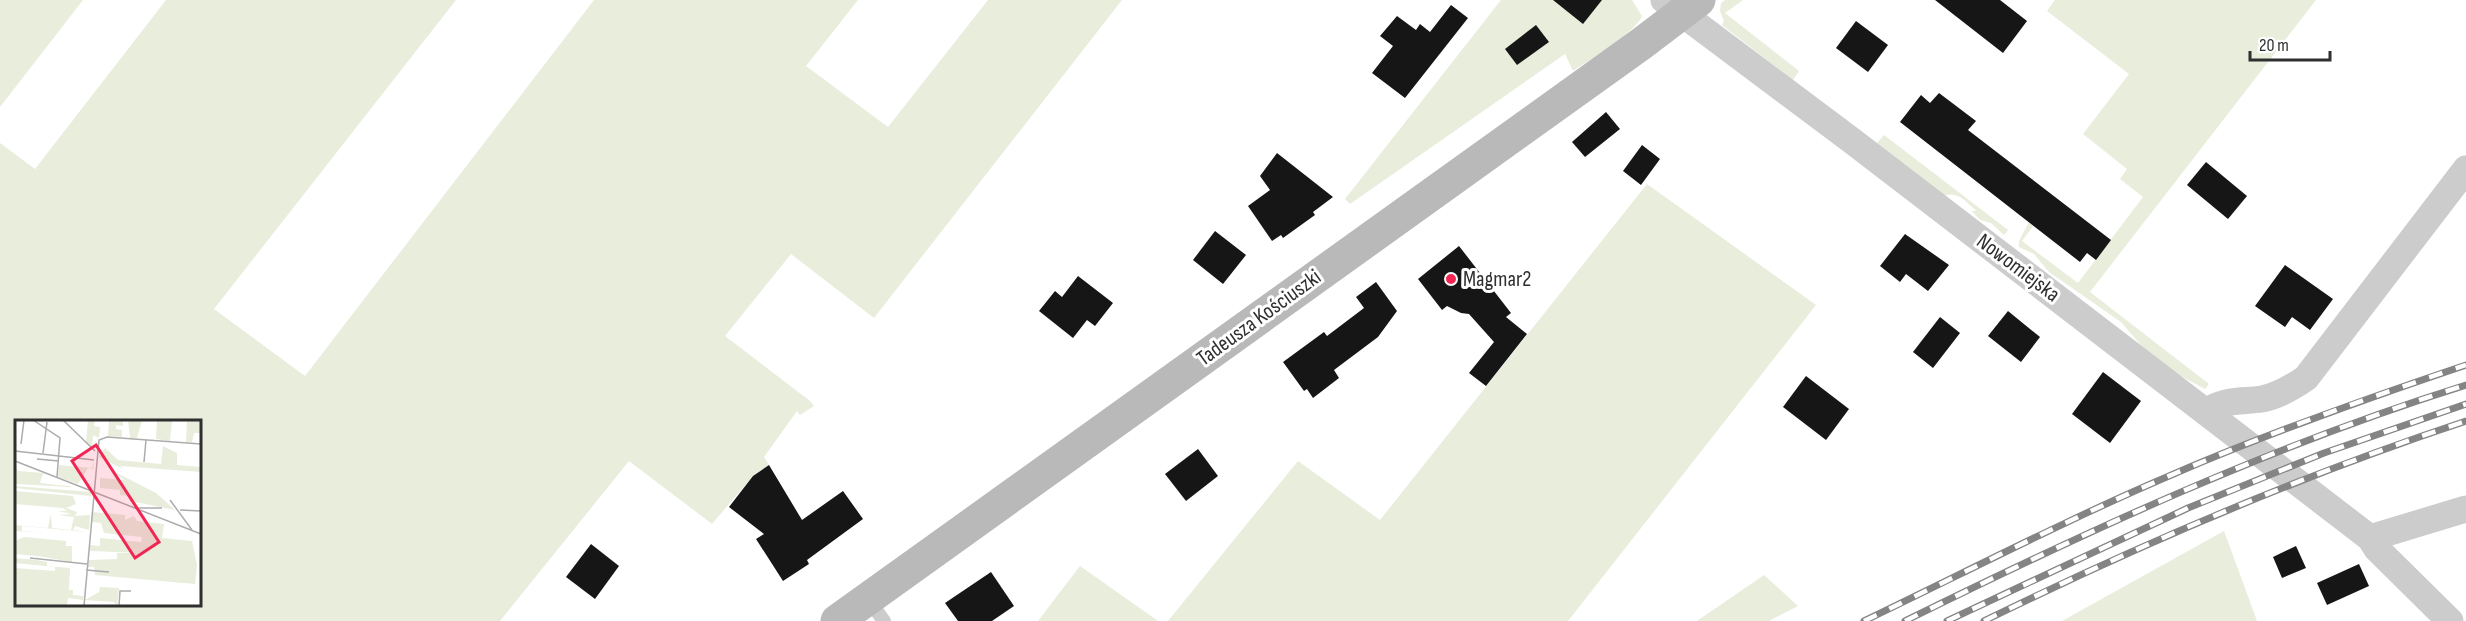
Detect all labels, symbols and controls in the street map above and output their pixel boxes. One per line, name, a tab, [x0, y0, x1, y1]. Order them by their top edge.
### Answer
scale bar	[2250, 24, 2330, 62]
text: 20 m	[2259, 35, 2289, 56]
street label: Nowomiejska	[1971, 228, 2065, 308]
street label: Tadeusza Kościuszki	[1191, 264, 1327, 372]
place label: Magmar2	[1463, 266, 1531, 293]
marker: Magmar2	[1444, 272, 1458, 286]
inset map	[15, 420, 201, 606]

